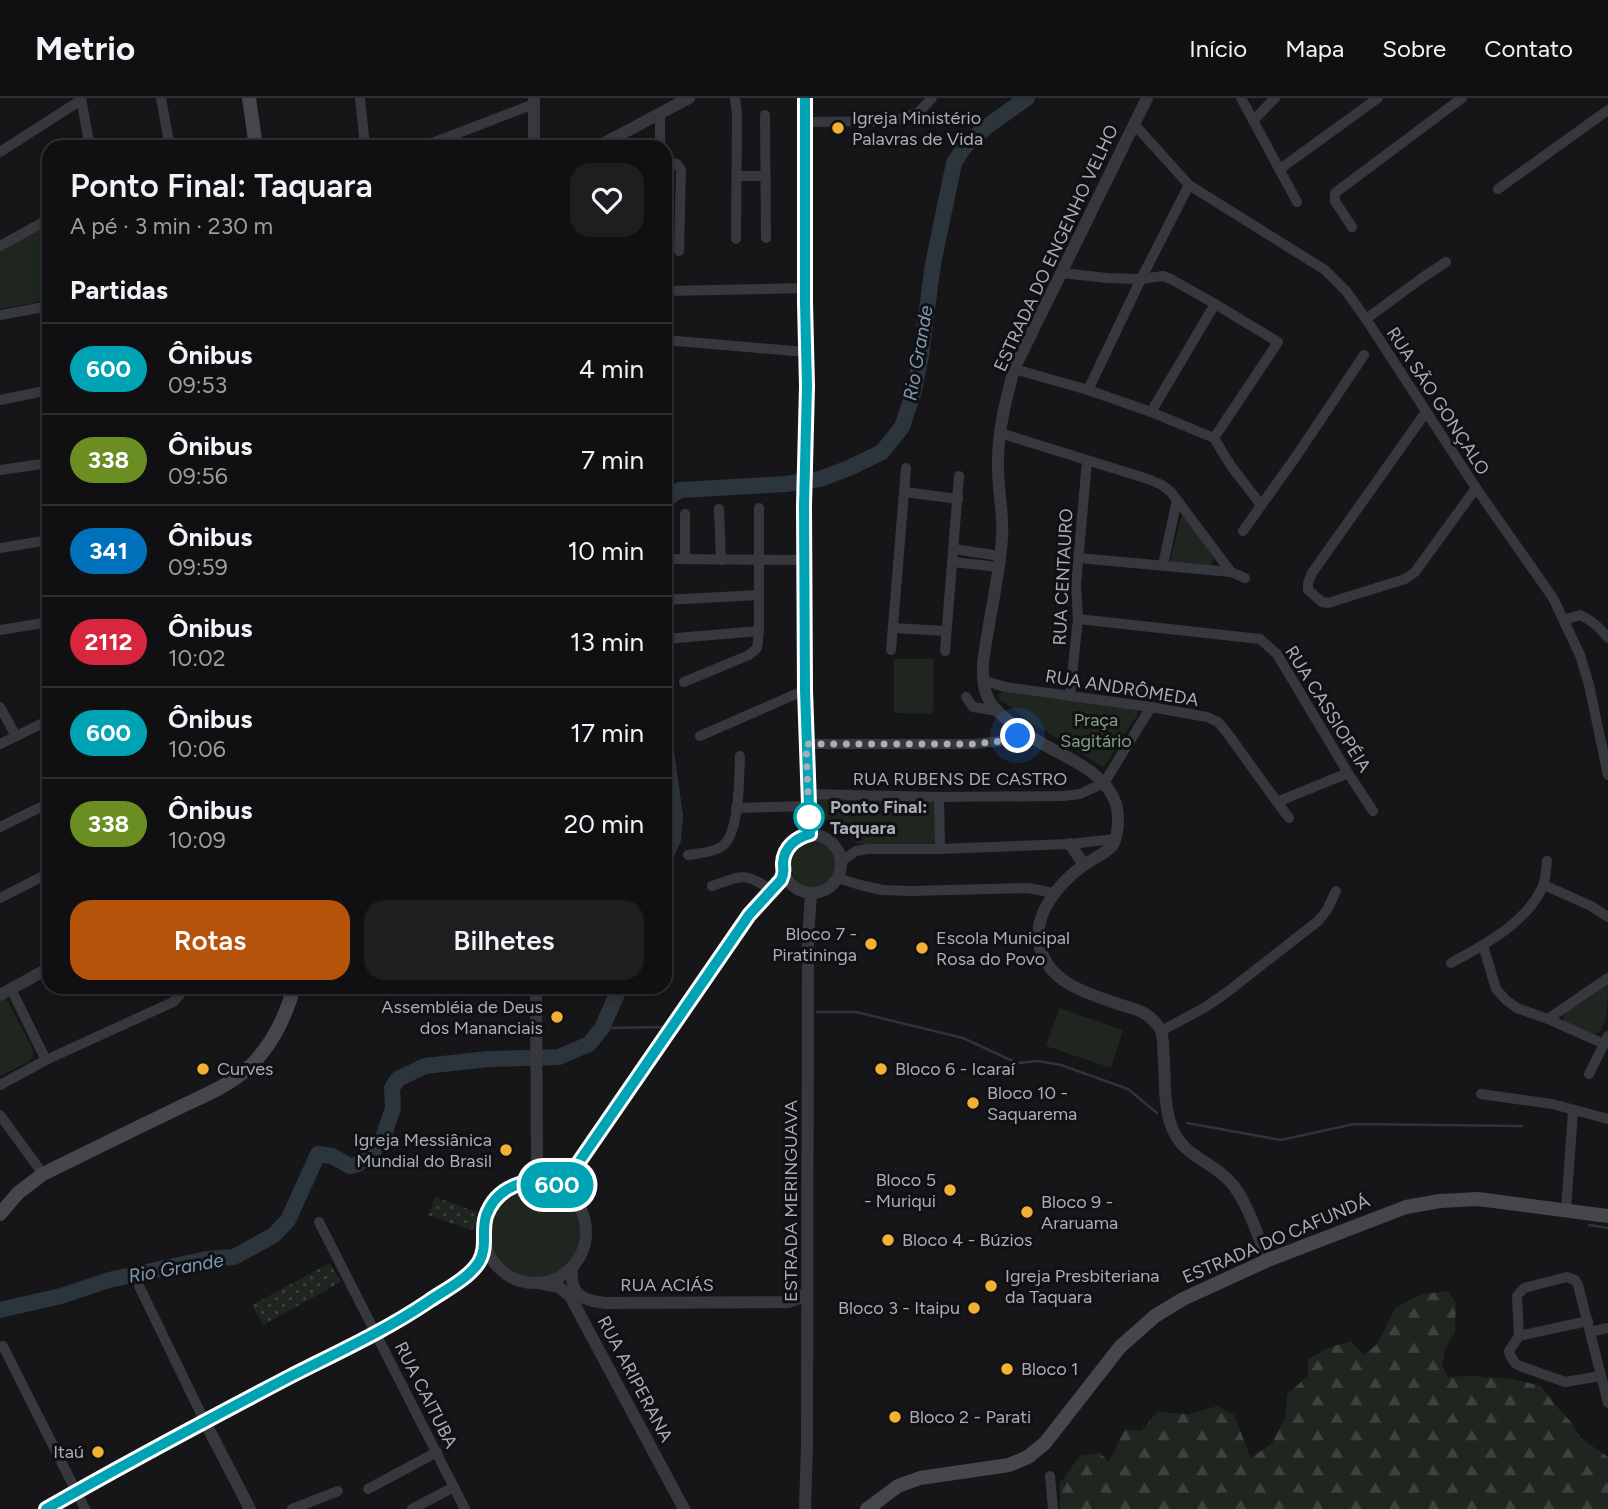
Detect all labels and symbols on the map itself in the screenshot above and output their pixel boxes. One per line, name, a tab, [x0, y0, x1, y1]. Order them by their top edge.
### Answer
place label: Igreja Ministério Palavras de Vida	[852, 107, 983, 150]
marker: Igreja Ministério Palavras de Vida	[830, 120, 846, 136]
street label: ESTRADA DO ENGENHO VELHO	[989, 121, 1123, 375]
water label: Rio Grande	[898, 303, 938, 402]
street label: RUA SÃO GONÇALO	[1382, 323, 1494, 479]
street label: RUA CENTAURO	[1048, 508, 1078, 646]
street label: RUA CASSIOPÉIA	[1280, 642, 1376, 776]
street label: RUA ANDRÔMEDA	[1044, 665, 1200, 711]
park label: Praça Sagitário	[1060, 709, 1132, 752]
your location	[1000, 718, 1035, 753]
street label: RUA RUBENS DE CASTRO	[853, 768, 1067, 790]
place label: Ponto Final: Taquara	[830, 796, 928, 839]
marker: Ponto Final: Taquara	[794, 802, 824, 832]
place label: Bloco 7 - Piratininga	[772, 923, 857, 966]
place label: Escola Municipal Rosa do Povo	[936, 927, 1070, 970]
marker: Bloco 7 - Piratininga	[863, 936, 879, 952]
marker: Escola Municipal Rosa do Povo	[914, 940, 930, 956]
place label: Assembléia de Deus dos Mananciais	[381, 996, 543, 1039]
marker: Assembléia de Deus dos Mananciais	[549, 1009, 565, 1025]
place label: Curves	[217, 1058, 273, 1080]
place label: Bloco 6 - Icaraí	[895, 1058, 1016, 1080]
marker: Curves	[195, 1061, 211, 1077]
marker: Bloco 6 - Icaraí	[873, 1061, 889, 1077]
place label: Bloco 10 - Saquarema	[987, 1082, 1077, 1125]
marker: Bloco 10 - Saquarema	[965, 1095, 981, 1111]
street label: ESTRADA MERINGUAVA	[780, 1100, 802, 1302]
place label: Igreja Messiânica Mundial do Brasil	[354, 1129, 492, 1172]
marker: Igreja Messiânica Mundial do Brasil	[498, 1142, 514, 1158]
line badge: 600	[517, 1162, 597, 1208]
place label: Bloco 5 - Muriqui	[864, 1169, 936, 1212]
marker: Bloco 5 - Muriqui	[942, 1182, 958, 1198]
street label: ESTRADA DO CAFUNDÁ	[1179, 1190, 1373, 1288]
place label: Bloco 9 - Araruama	[1041, 1191, 1118, 1234]
marker: Bloco 9 - Araruama	[1019, 1204, 1035, 1220]
place label: Bloco 4 - Búzios	[902, 1229, 1032, 1251]
marker: Bloco 4 - Búzios	[880, 1232, 896, 1248]
water label: Rio Grande	[127, 1248, 226, 1288]
place label: Igreja Presbiteriana da Taquara	[1005, 1265, 1159, 1308]
street label: RUA ACIÁS	[620, 1274, 714, 1296]
marker: Igreja Presbiteriana da Taquara	[983, 1278, 999, 1294]
place label: Bloco 3 - Itaipu	[838, 1297, 960, 1319]
marker: Bloco 3 - Itaipu	[966, 1300, 982, 1316]
street label: RUA ARIPERANA	[593, 1312, 677, 1446]
street label: RUA CAITUBA	[390, 1338, 462, 1452]
place label: Bloco 1	[1021, 1358, 1078, 1380]
marker: Bloco 1	[999, 1361, 1015, 1377]
place label: Bloco 2 - Parati	[909, 1406, 1031, 1428]
marker: Bloco 2 - Parati	[887, 1409, 903, 1425]
place label: Itaú	[53, 1441, 84, 1463]
marker: Itaú	[90, 1444, 106, 1460]

